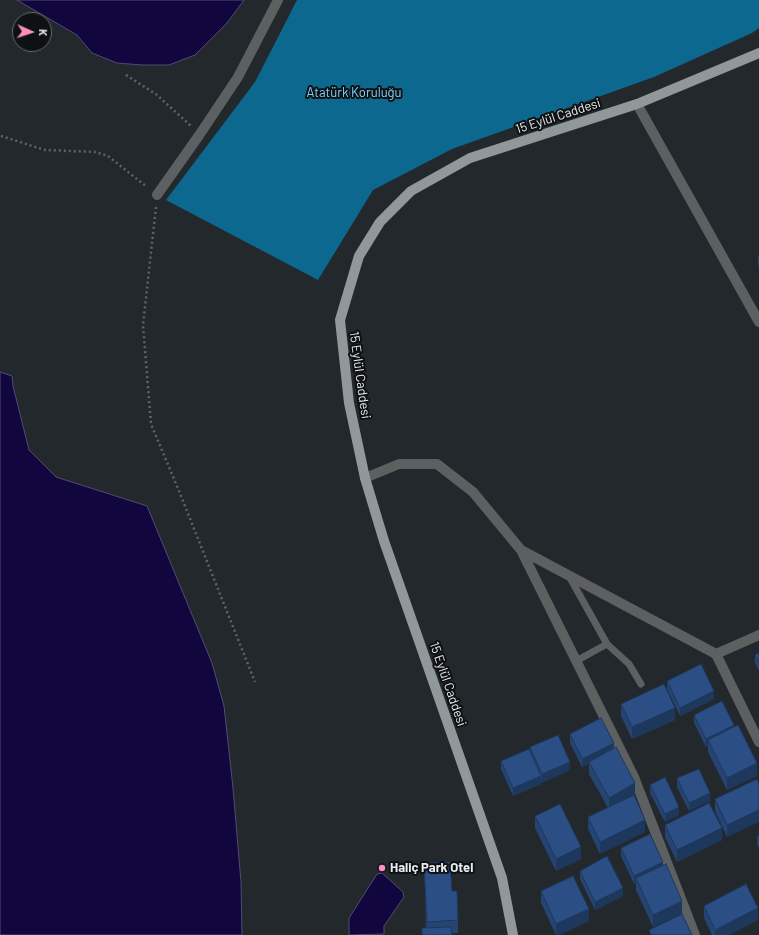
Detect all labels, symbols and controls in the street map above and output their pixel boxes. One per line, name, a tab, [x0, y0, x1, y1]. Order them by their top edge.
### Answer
north arrow	[12, 12, 52, 52]
text: K	[37, 29, 50, 36]
park label: Atatürk Koruluğu	[306, 85, 402, 101]
street label: 15 Eylül Caddesi	[514, 95, 602, 137]
street label: 15 Eylül Caddesi	[346, 330, 374, 420]
street label: 15 Eylül Caddesi	[426, 640, 470, 728]
place label: Haliç Park Otel	[390, 860, 473, 876]
marker: Haliç Park Otel	[377, 863, 387, 873]

